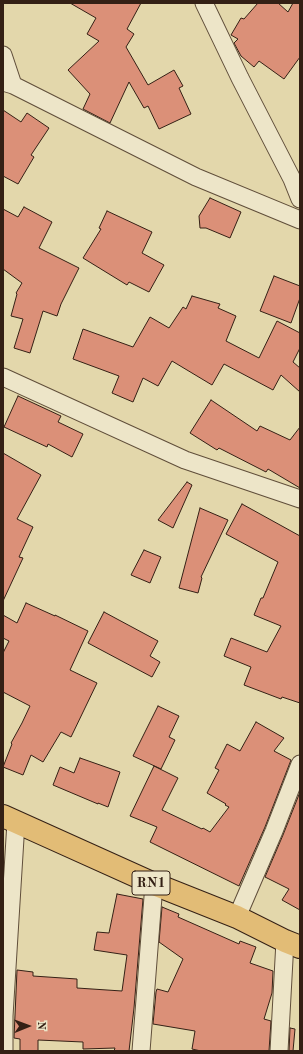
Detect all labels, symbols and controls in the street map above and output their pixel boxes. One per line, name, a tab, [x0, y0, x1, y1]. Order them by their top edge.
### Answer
road number: RN1	[132, 871, 170, 895]
north arrow	[8, 1006, 48, 1046]
text: N	[35, 1021, 46, 1030]

